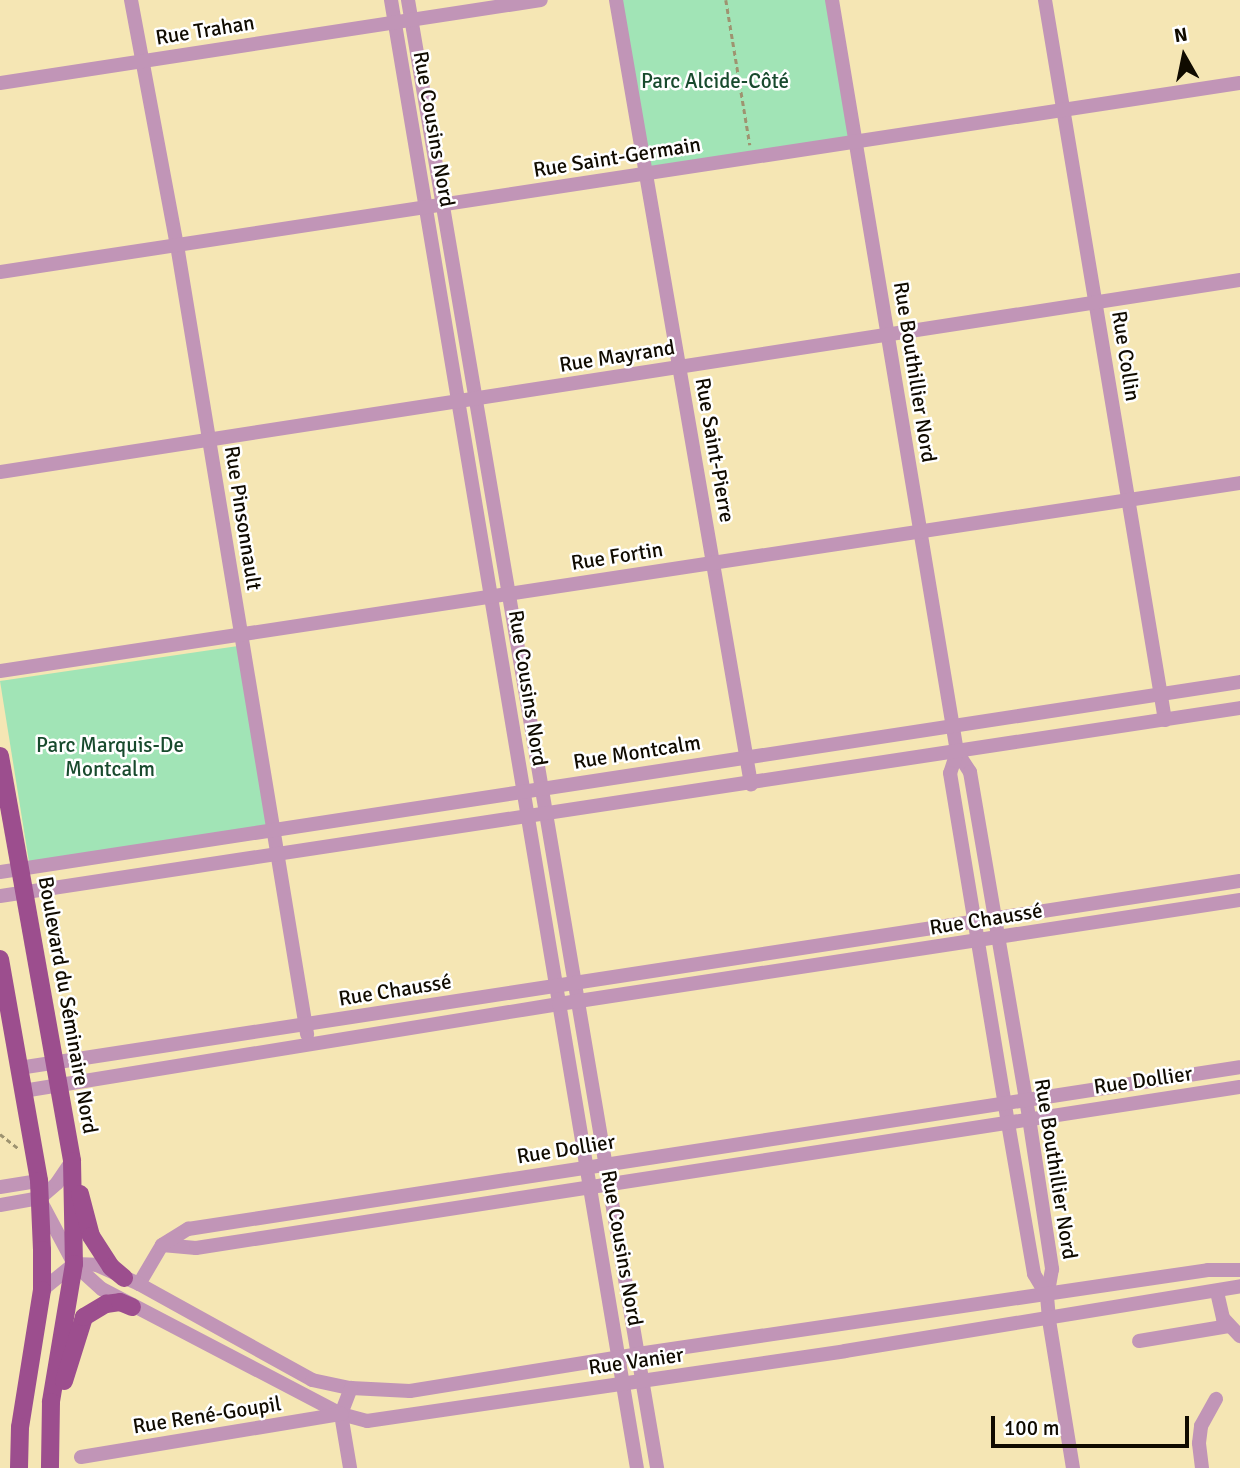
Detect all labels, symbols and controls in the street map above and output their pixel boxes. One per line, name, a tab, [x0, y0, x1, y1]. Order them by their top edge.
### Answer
street label: Rue Trahan	[154, 10, 256, 50]
north arrow	[1149, 21, 1219, 91]
text: N	[1172, 22, 1189, 48]
street label: Rue Cousins Nord	[408, 49, 460, 209]
park label: Parc Alcide-Côté	[641, 68, 789, 94]
street label: Rue Saint-Germain	[531, 131, 703, 183]
street label: Rue Bouthillier Nord	[888, 280, 942, 464]
street label: Rue Collin	[1106, 309, 1146, 403]
street label: Rue Mayrand	[557, 334, 677, 378]
street label: Rue Saint-Pierre	[690, 376, 740, 524]
street label: Rue Pinsonnault	[219, 444, 267, 592]
street label: Rue Fortin	[569, 536, 665, 576]
street label: Rue Cousins Nord	[503, 608, 553, 768]
street label: Rue Montcalm	[571, 729, 703, 775]
park label: Parc Marquis-De Montcalm	[36, 732, 184, 782]
street label: Boulevard du Séminaire Nord	[33, 874, 103, 1136]
street label: Rue Chaussé	[928, 898, 1044, 940]
street label: Rue Chaussé	[337, 969, 453, 1011]
street label: Rue Dollier	[1092, 1061, 1194, 1099]
street label: Rue Bouthillier Nord	[1029, 1077, 1083, 1261]
street label: Rue Dollier	[515, 1129, 617, 1169]
street label: Rue Cousins Nord	[596, 1168, 648, 1328]
street label: Rue Vanier	[587, 1342, 685, 1380]
street label: Rue René-Goupil	[131, 1391, 283, 1439]
scale bar	[995, 1402, 1193, 1446]
text: 100 m	[1004, 1415, 1059, 1441]

